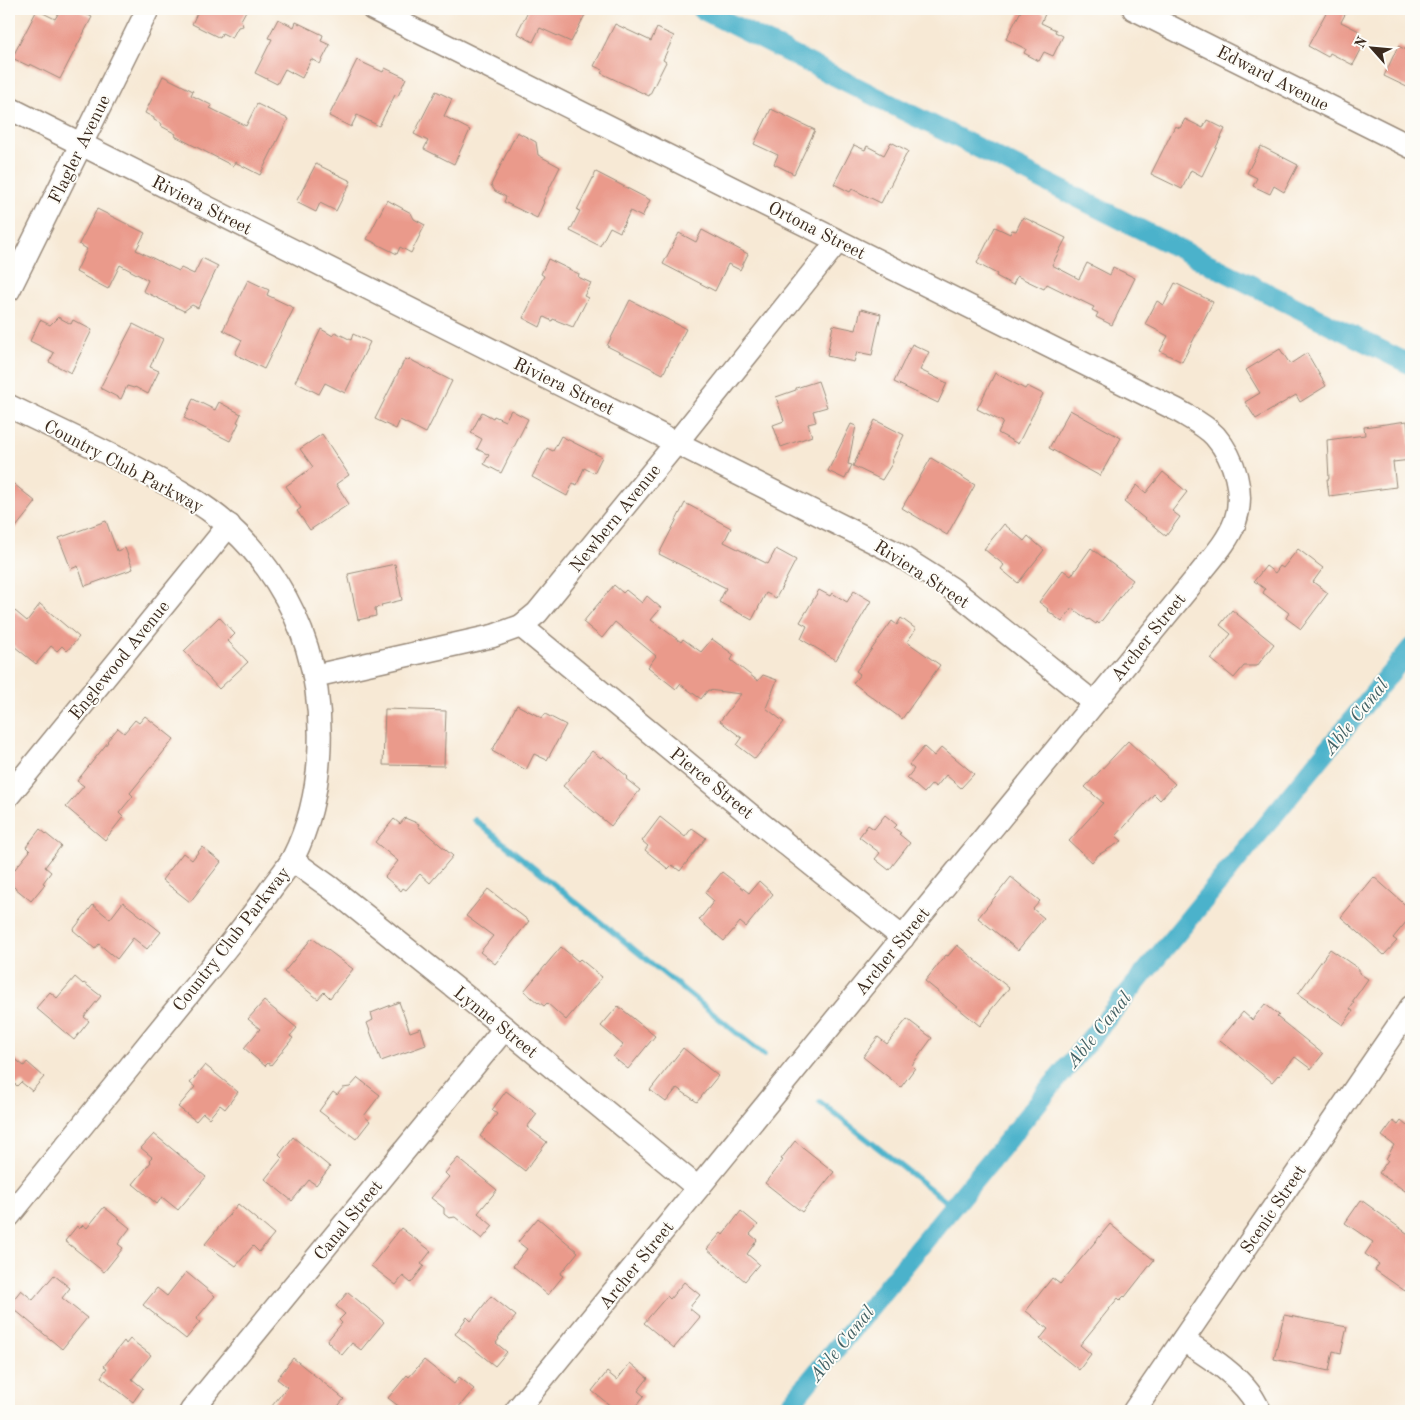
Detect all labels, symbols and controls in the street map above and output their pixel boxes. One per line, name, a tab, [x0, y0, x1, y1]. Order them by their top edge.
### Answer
north arrow	[1348, 22, 1398, 72]
text: N	[1353, 34, 1370, 50]
street label: Edward Avenue	[1214, 43, 1331, 115]
street label: Flagler Avenue	[46, 92, 114, 207]
street label: Riviera Street	[149, 173, 254, 239]
street label: Ortona Street	[765, 199, 868, 263]
street label: Riviera Street	[510, 355, 617, 419]
street label: Country Club Parkway	[41, 417, 207, 517]
street label: Newbern Avenue	[567, 461, 665, 576]
street label: Riviera Street	[871, 537, 972, 612]
street label: Archer Street	[1108, 590, 1189, 685]
street label: Englewood Avenue	[66, 598, 173, 724]
water label: Able Canal	[1320, 676, 1393, 760]
street label: Pierce Street	[666, 745, 757, 823]
street label: Country Club Parkway	[170, 864, 294, 1015]
street label: Archer Street	[852, 904, 933, 999]
street label: Lynne Street	[450, 984, 541, 1062]
water label: Able Canal	[1063, 989, 1136, 1073]
street label: Scenic Street	[1238, 1162, 1310, 1257]
street label: Canal Street	[311, 1177, 386, 1264]
street label: Archer Street	[596, 1218, 677, 1313]
water label: Able Canal	[806, 1303, 879, 1387]

